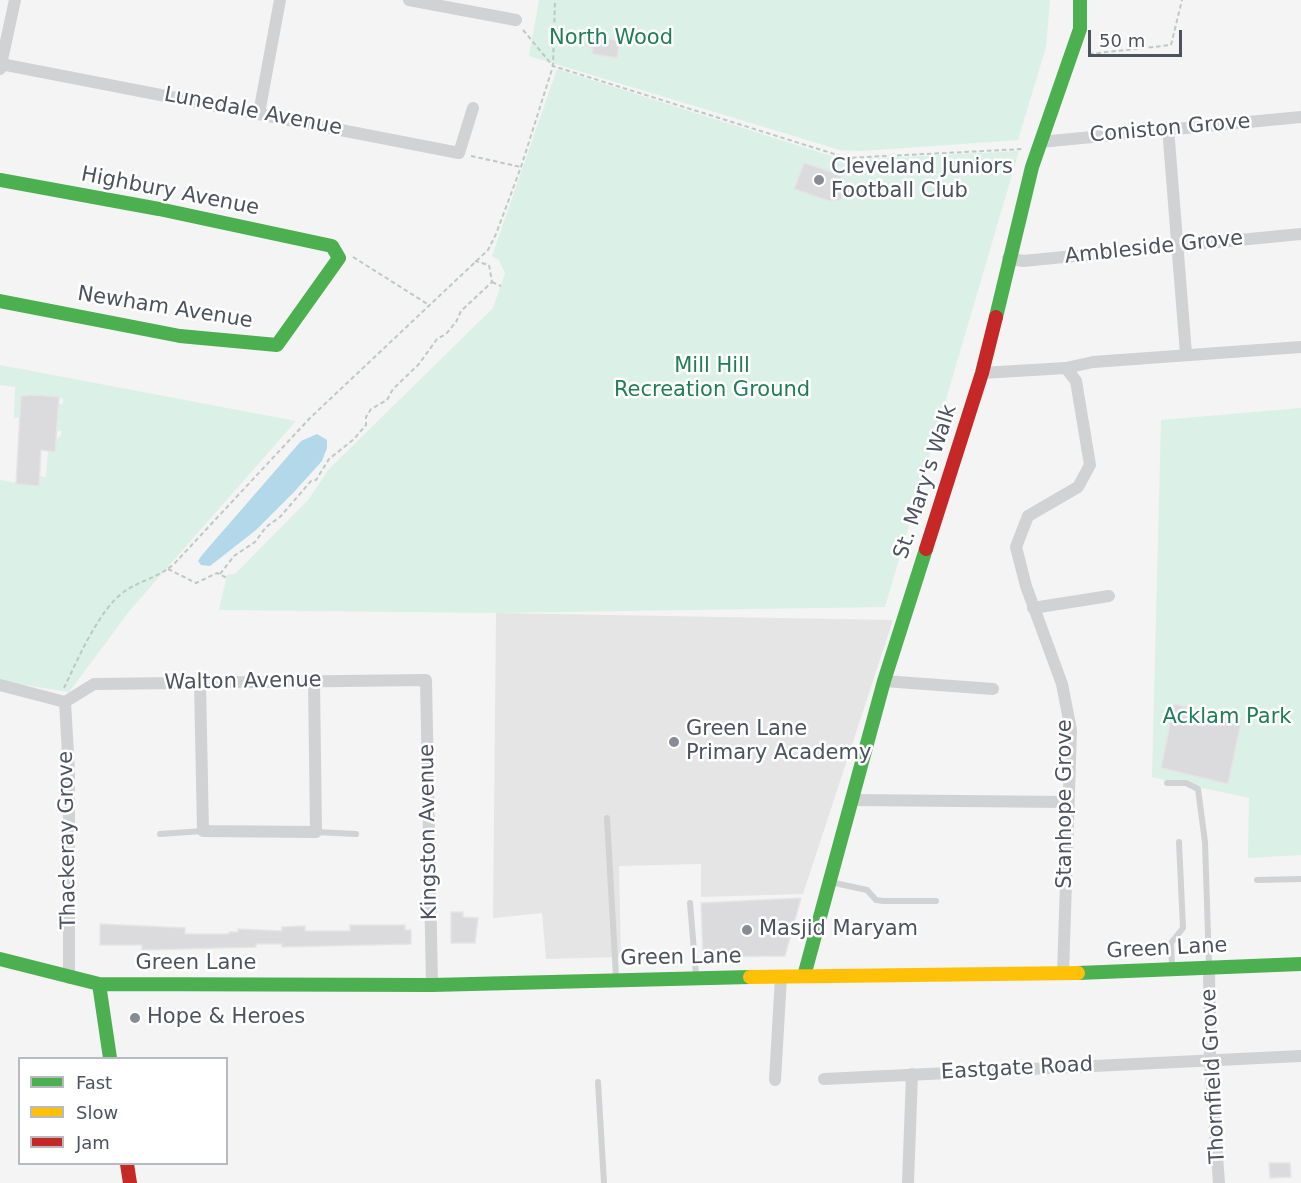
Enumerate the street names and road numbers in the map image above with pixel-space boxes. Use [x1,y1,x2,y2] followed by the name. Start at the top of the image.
[162,82,344,142] street label: Lunedale Avenue
[1089,109,1251,149] street label: Coniston Grove
[79,162,261,222] street label: Highbury Avenue
[1064,226,1244,270] street label: Ambleside Grove
[76,282,254,334] street label: Newham Avenue
[889,402,963,562] street label: St. Mary's Walk
[164,668,322,696] street label: Walton Avenue
[1053,719,1079,889] street label: Stanhope Grove
[415,744,443,920] street label: Kingston Avenue
[54,751,82,929] street label: Thackeray Grove
[1106,933,1228,965] street label: Green Lane
[620,944,742,972] street label: Green Lane
[135,951,257,977] street label: Green Lane
[1197,988,1231,1164] street label: Thornfield Grove
[940,1052,1094,1086] street label: Eastgate Road

